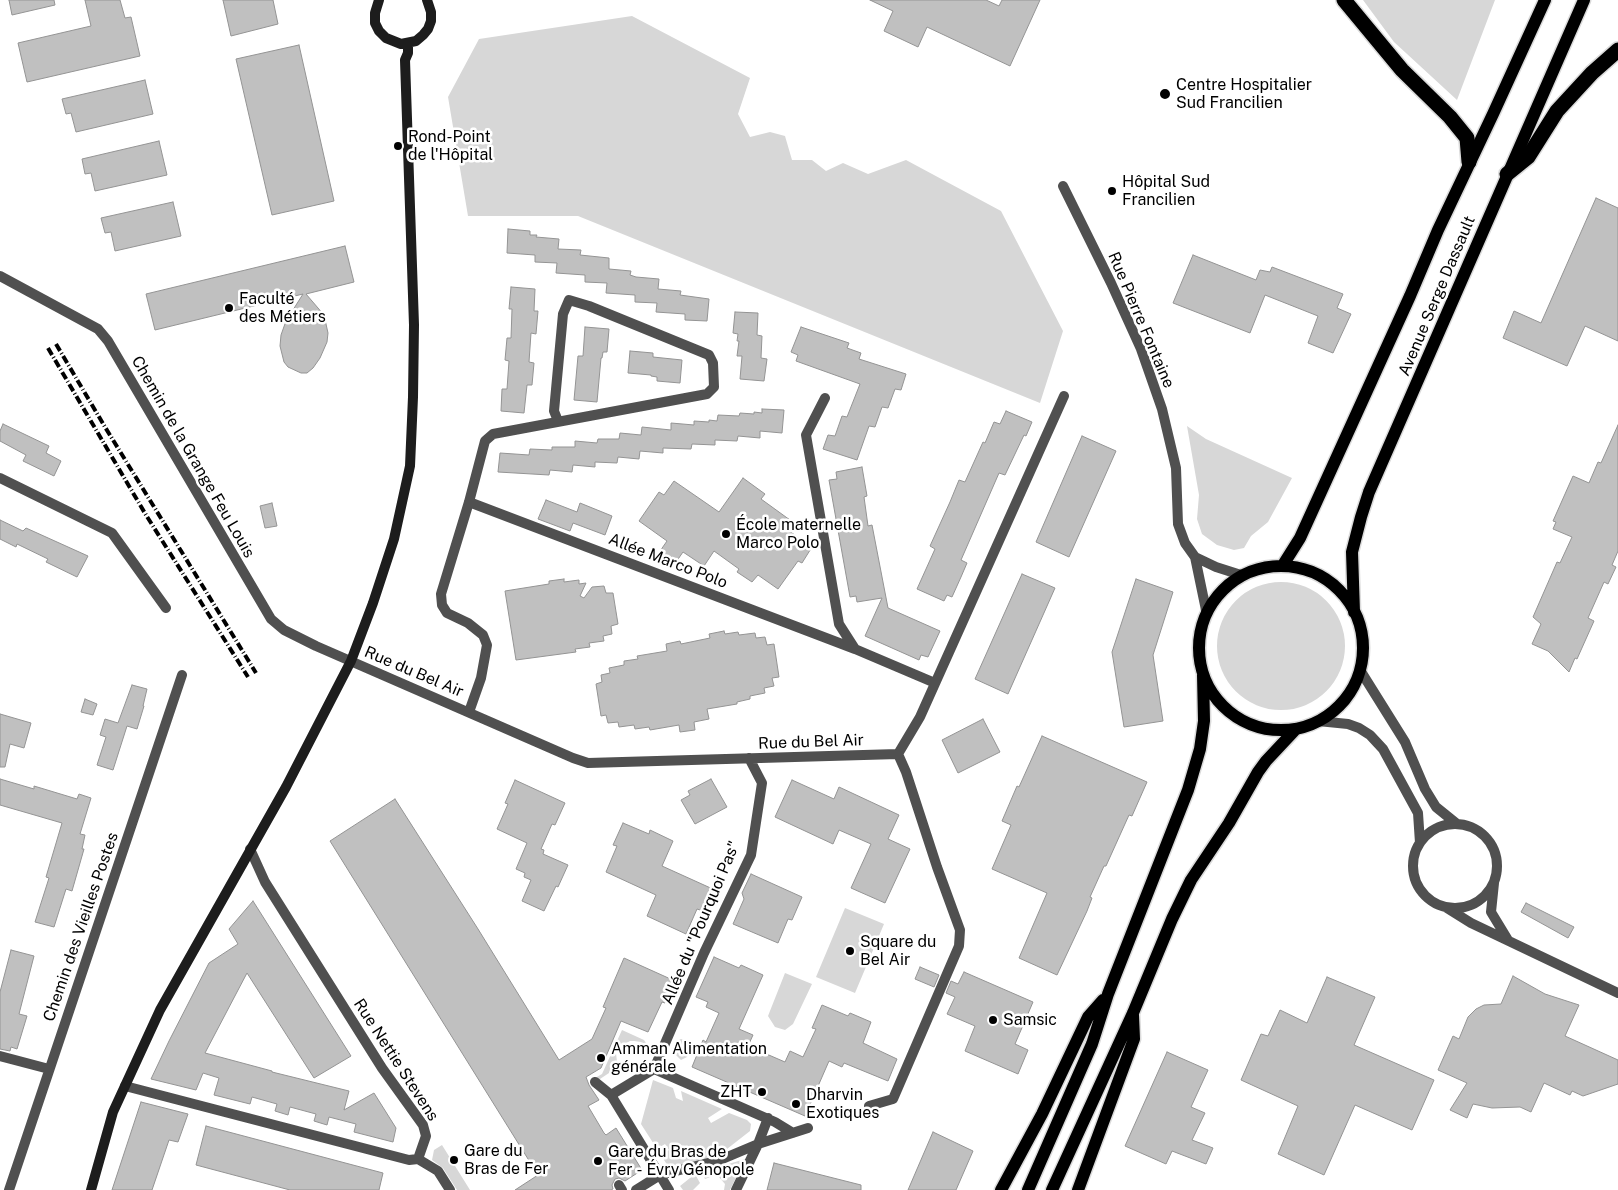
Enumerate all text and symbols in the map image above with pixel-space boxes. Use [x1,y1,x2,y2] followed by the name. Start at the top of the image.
[1176,75,1312,113] place label: Centre Hospitalier Sud Francilien
[1158,87,1172,101] marker: Centre Hospitalier Sud Francilien
[408,127,493,165] place label: Rond-Point de l'Hôpital
[392,140,404,152] marker: Rond-Point de l'Hôpital
[1122,172,1210,210] place label: Hôpital Sud Francilien
[1106,185,1118,197] marker: Hôpital Sud Francilien
[1395,213,1479,379] street label: Avenue Serge Dassault
[1104,249,1178,391] street label: Rue Pierre Fontaine
[239,289,326,327] place label: Faculté des Métiers
[223,302,235,314] marker: Faculté des Métiers
[127,353,259,561] street label: Chemin de la Grange Feu Louis
[736,515,861,553] place label: École maternelle Marco Polo
[720,528,732,540] marker: École maternelle Marco Polo
[606,530,730,592] street label: Allée Marco Polo
[362,642,466,702] street label: Rue du Bel Air
[758,731,864,753] street label: Rue du Bel Air
[40,830,122,1024] street label: Chemin des Vieilles Postes
[658,838,744,1008] street label: Allée du "Pourquoi Pas"
[860,932,936,970] place label: Square du Bel Air
[844,945,856,957] marker: Square du Bel Air
[349,995,443,1125] street label: Rue Nettie Stevens
[1003,1010,1057,1030] place label: Samsic
[987,1014,999,1026] marker: Samsic
[611,1039,767,1077] place label: Amman Alimentation générale
[595,1052,607,1064] marker: Amman Alimentation générale
[720,1082,752,1102] place label: ZHT
[806,1085,879,1123] place label: Dharvin Exotiques
[756,1086,768,1098] marker: ZHT
[790,1098,802,1110] marker: Dharvin Exotiques
[464,1141,549,1179] place label: Gare du Bras de Fer
[608,1142,754,1180] place label: Gare du Bras de Fer - Évry Génopole
[448,1154,460,1166] marker: Gare du Bras de Fer
[592,1155,604,1167] marker: Gare du Bras de Fer - Évry Génopole

